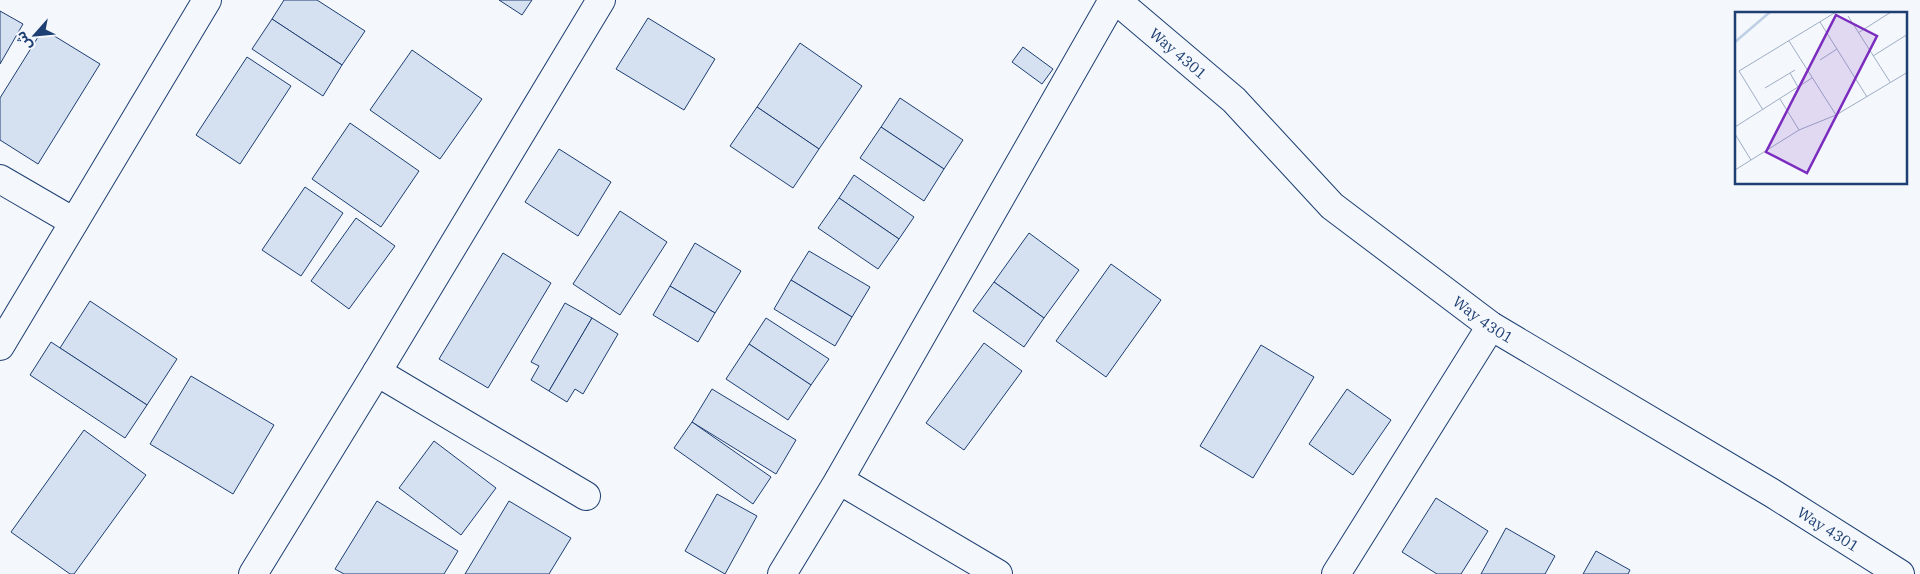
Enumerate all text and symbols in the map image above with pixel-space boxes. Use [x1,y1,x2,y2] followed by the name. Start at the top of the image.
[10,10,60,60] north arrow
[1735,12,1908,185] inset map
[1146,23,1211,83] street label: Way 4301
[11,28,36,54] text: ش
[1449,291,1517,347] street label: Way 4301
[1794,502,1863,555] street label: Way 4301

